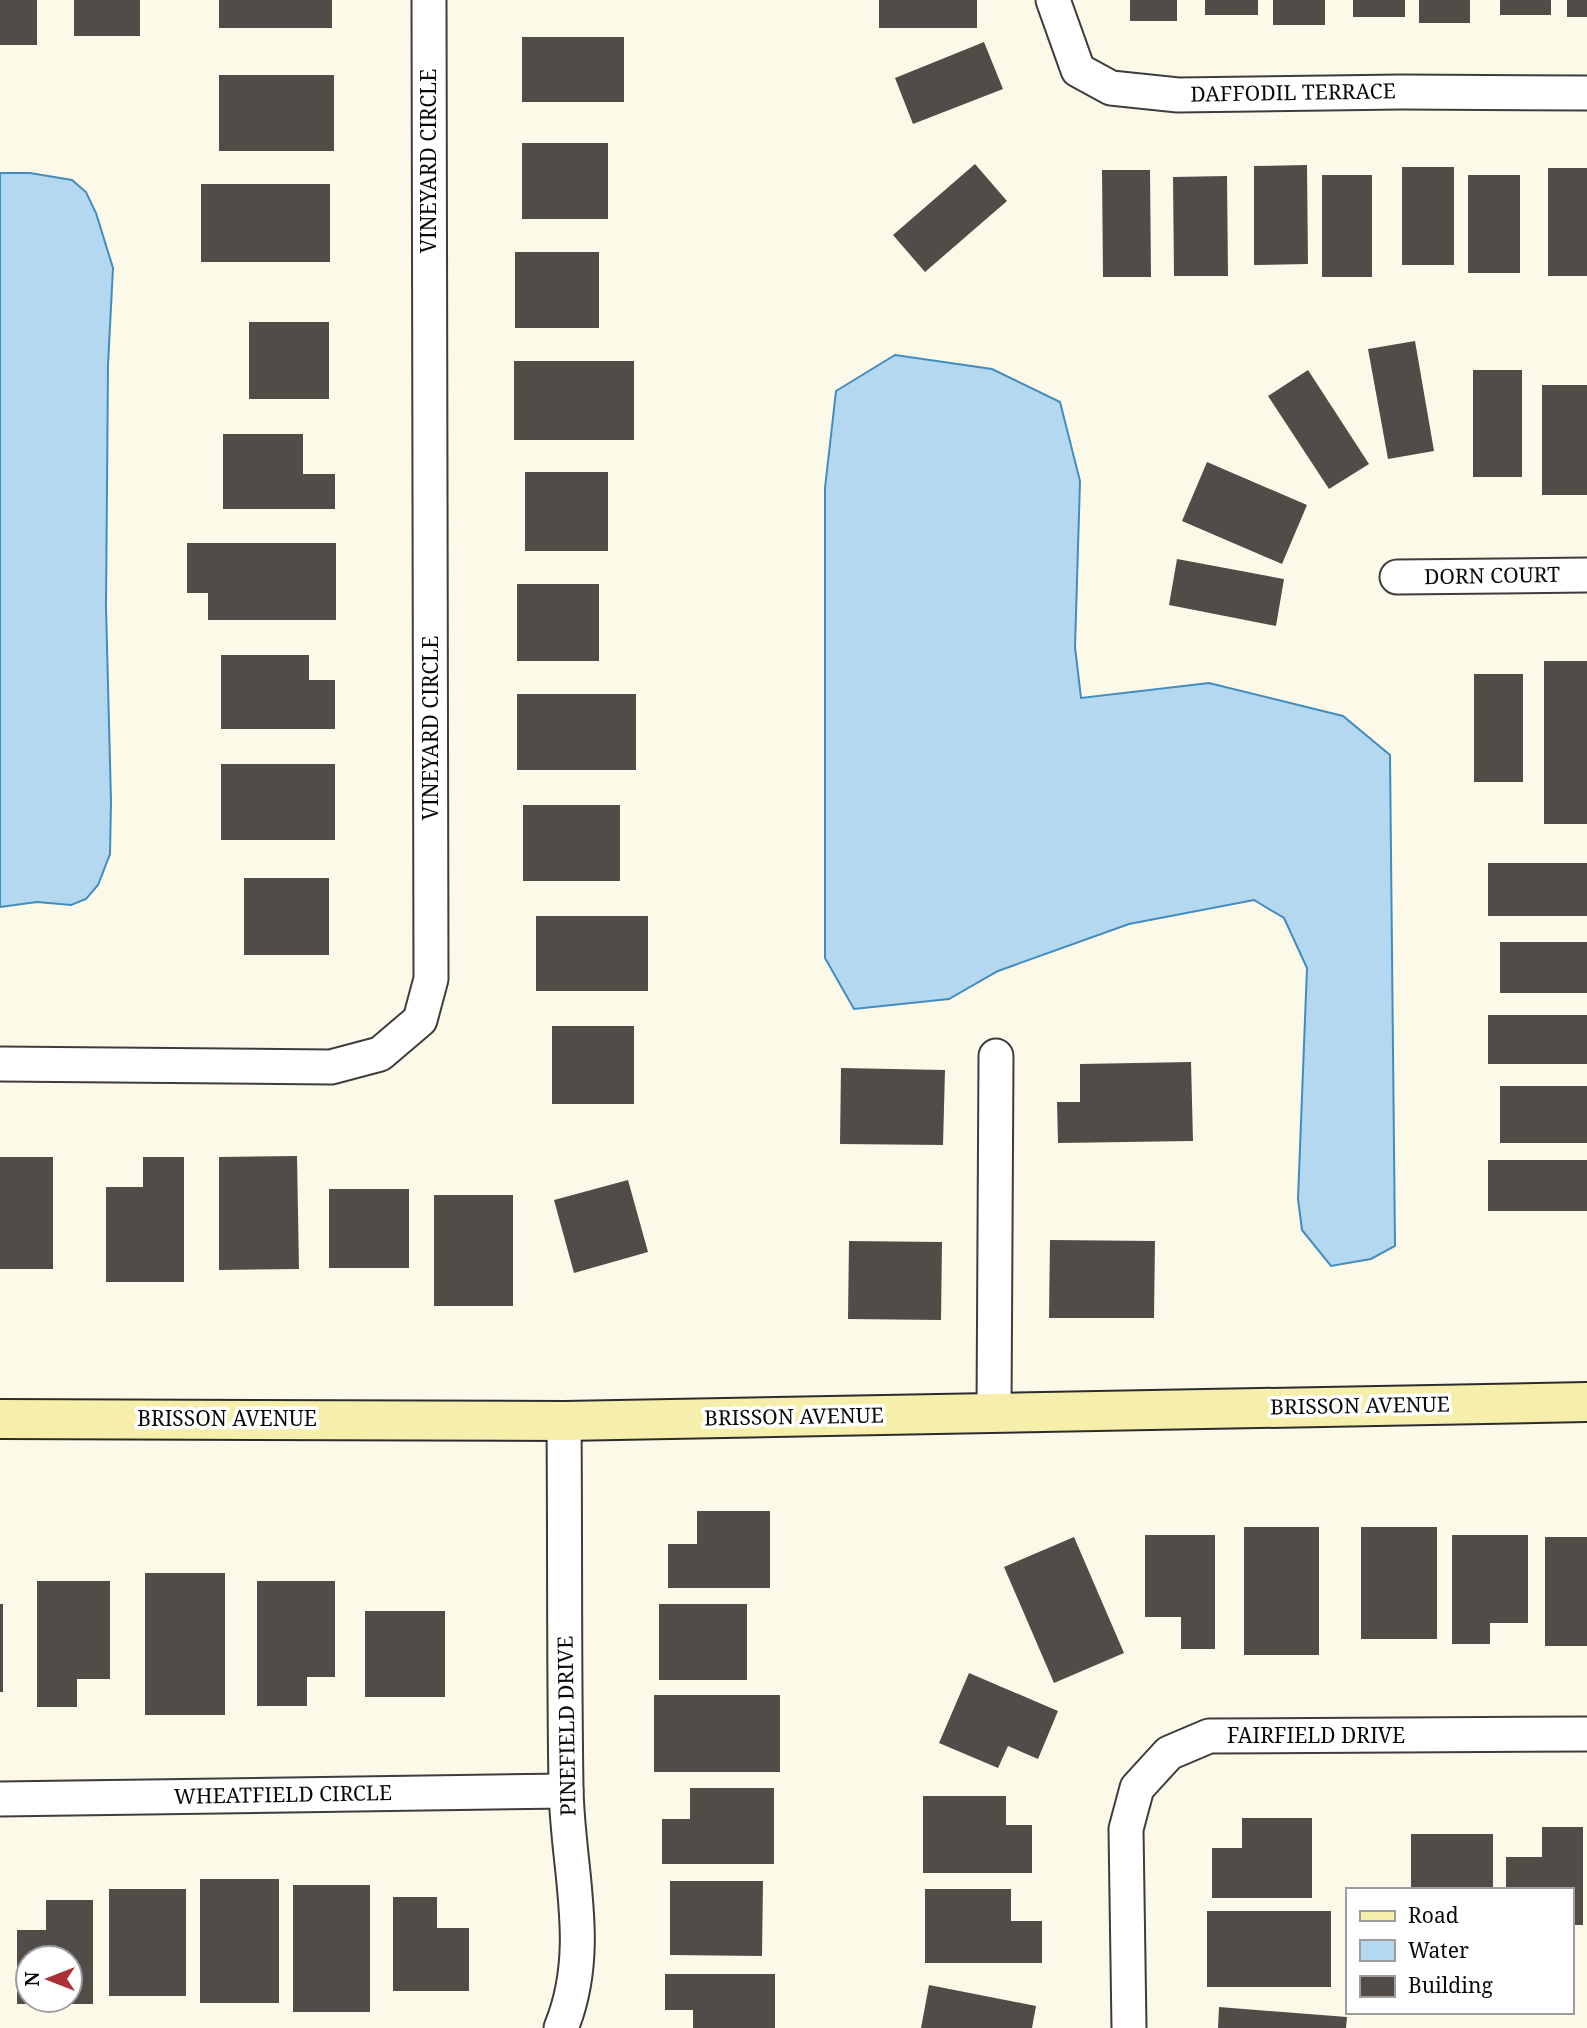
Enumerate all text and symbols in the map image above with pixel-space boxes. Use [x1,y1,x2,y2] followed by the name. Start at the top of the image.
[414,69,442,253] street label: VINEYARD CIRCLE
[1190,76,1396,108] street label: DAFFODIL TERRACE
[1424,560,1560,590] street label: DORN COURT
[416,636,444,820] street label: VINEYARD CIRCLE
[1270,1389,1450,1421] street label: BRISSON AVENUE
[704,1400,884,1432] street label: BRISSON AVENUE
[137,1404,317,1432] street label: BRISSON AVENUE
[550,1636,582,1816] street label: PINEFIELD DRIVE
[1227,1721,1405,1749] street label: FAIRFIELD DRIVE
[174,1778,392,1810] street label: WHEATFIELD CIRCLE
[1346,1888,1573,2014] legend
[1408,1901,1459,1929] text: Road
[1408,1936,1469,1964] text: Water
[14,1944,84,2014] north arrow
[19,1971,45,1986] text: N
[1408,1971,1493,1999] text: Building

